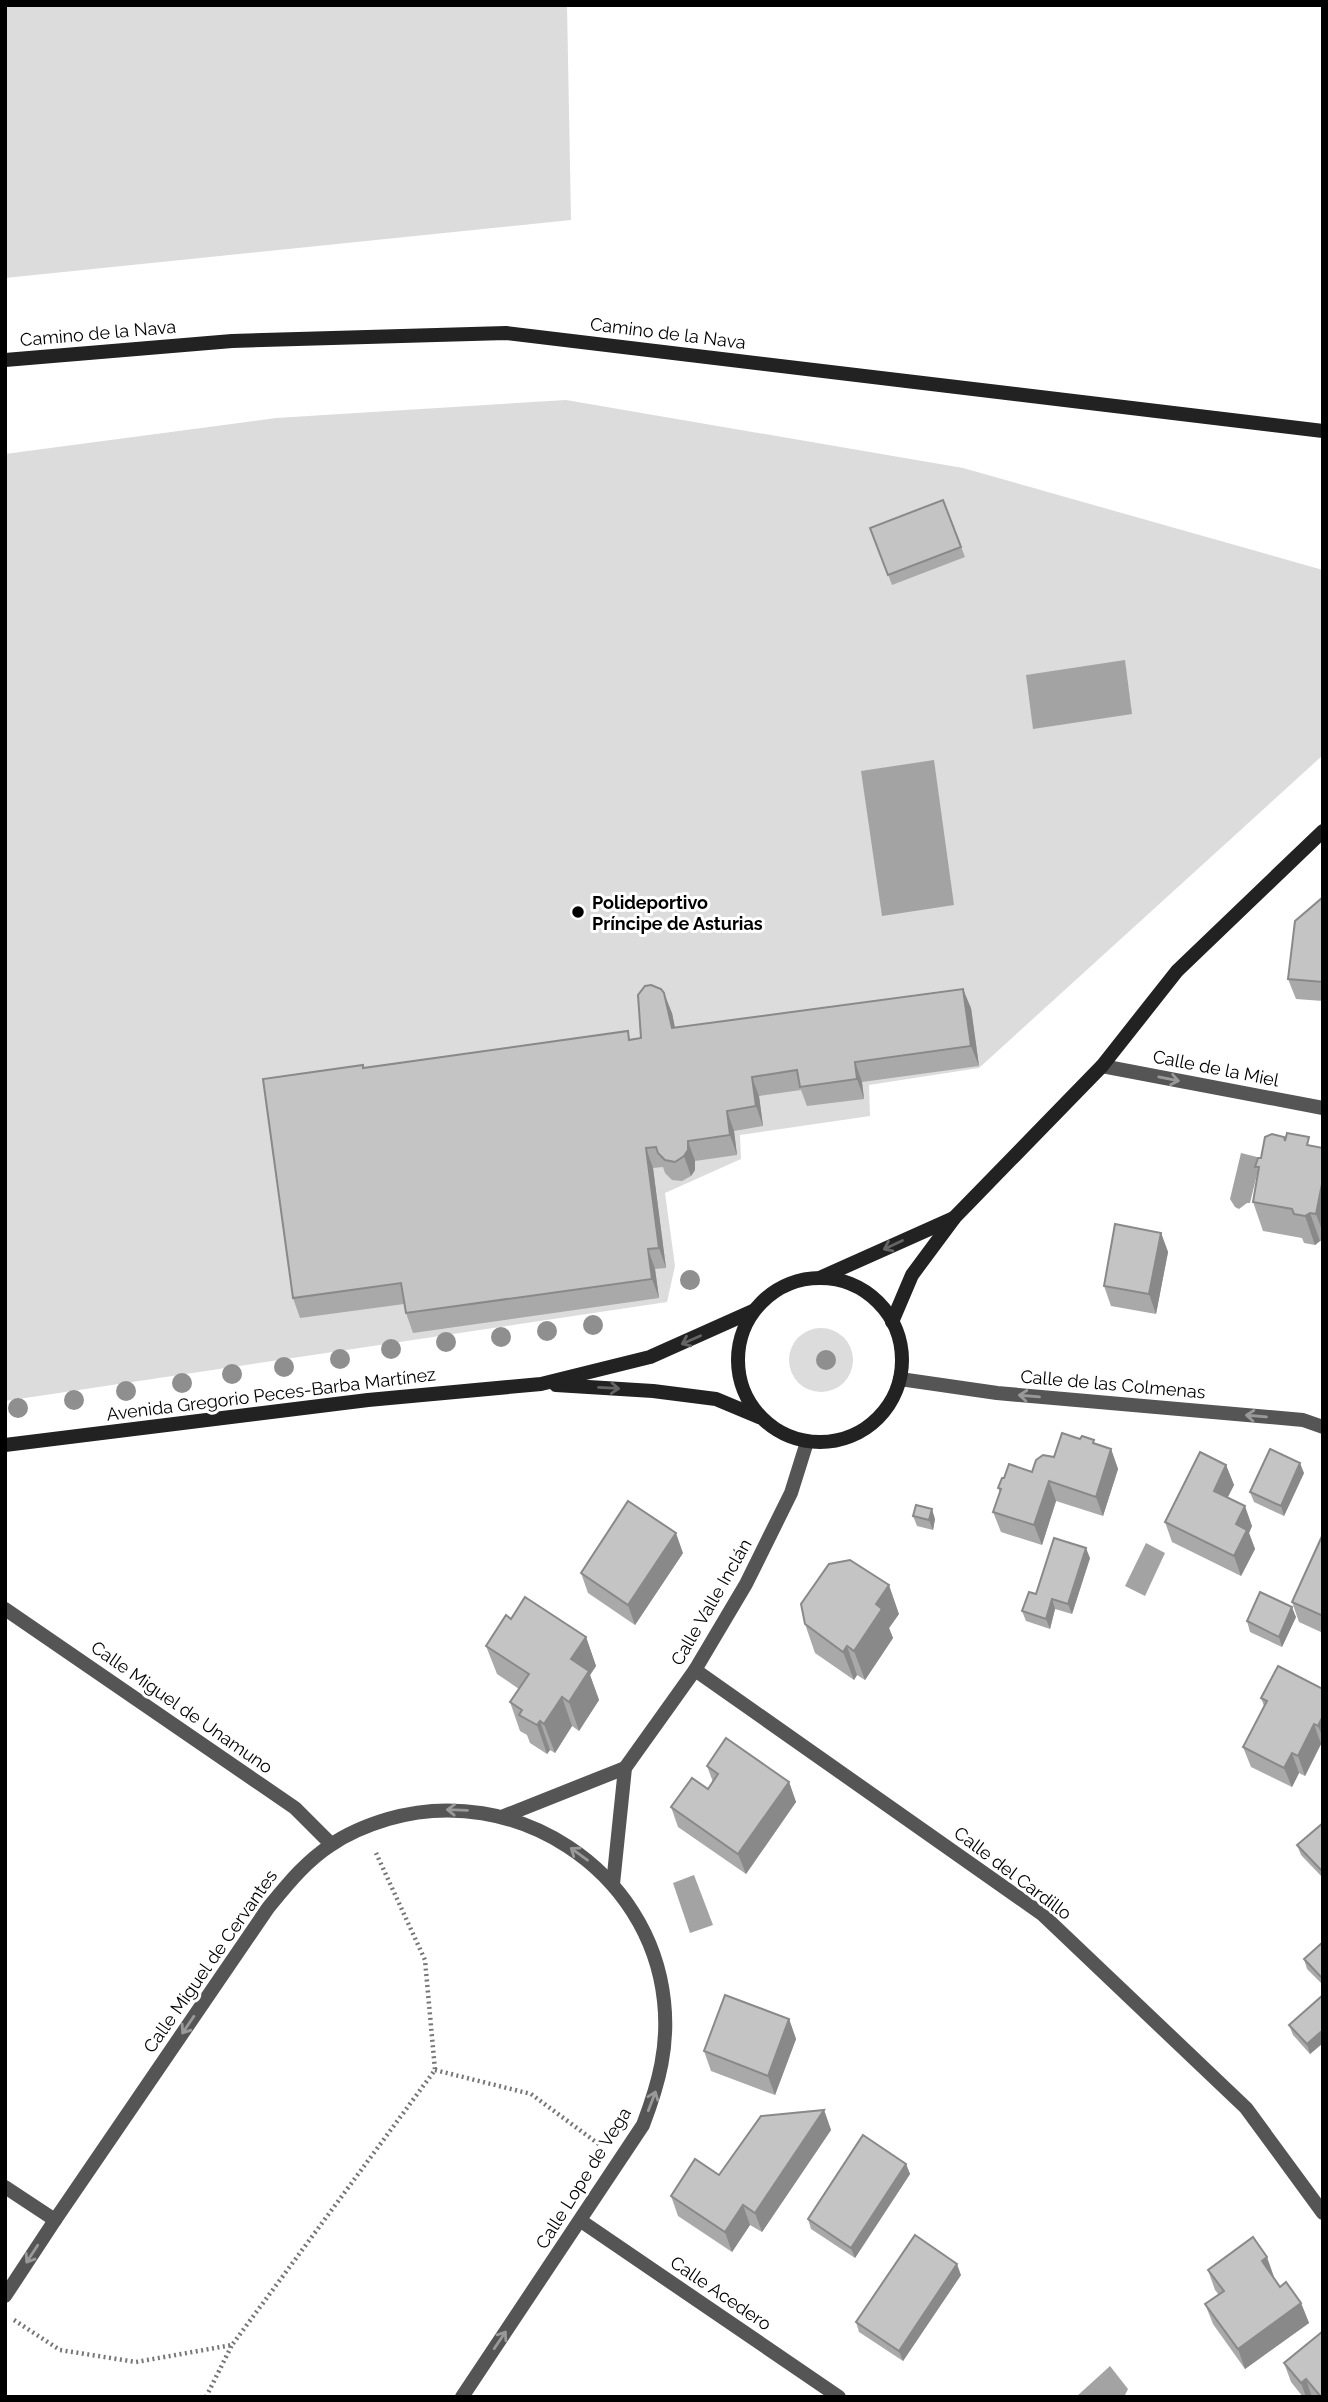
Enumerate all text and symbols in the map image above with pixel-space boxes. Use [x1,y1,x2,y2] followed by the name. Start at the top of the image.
[589,313,747,353] street label: Camino de la Nava
[19,316,177,350] street label: Camino de la Nava
[592,892,763,934] place label: Polideportivo Príncipe de Asturias
[570,904,586,920] marker: Polideportivo Príncipe de Asturias
[1151,1045,1281,1091] street label: Calle de la Miel
[1157,1072,1180,1086] one-way arrow
[883,1239,904,1252] one-way arrow
[681,1334,702,1347] one-way arrow
[105,1363,437,1425] street label: Avenida Gregorio Peces-Barba Martínez
[1020,1365,1207,1403] street label: Calle de las Colmenas
[597,1382,620,1395] one-way arrow
[1018,1389,1041,1402] one-way arrow
[1245,1409,1268,1422] one-way arrow
[666,1535,756,1669] street label: Calle Valle Inclán
[87,1636,277,1778] street label: Calle Miguel de Unamuno
[446,1804,469,1817] one-way arrow
[950,1822,1076,1924] street label: Calle del Cardillo
[570,1847,589,1861] one-way arrow
[139,1865,281,2056] street label: Calle Miguel de Cervantes
[181,2015,195,2035] one-way arrow
[647,2090,660,2112] one-way arrow
[531,2103,635,2253] street label: Calle Lope de Vega
[25,2244,39,2264] one-way arrow
[667,2251,776,2335] street label: Calle Acedero
[493,2331,507,2350] one-way arrow

